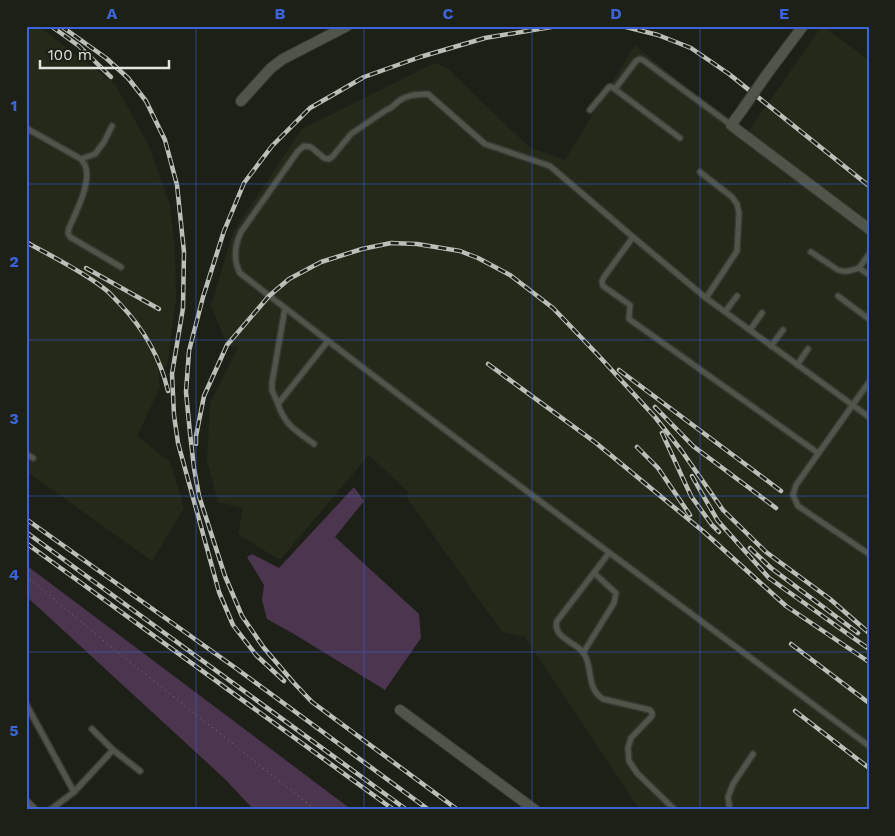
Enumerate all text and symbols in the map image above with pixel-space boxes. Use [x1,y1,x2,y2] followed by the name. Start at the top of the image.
[107,4,118,23] text: A
[275,4,286,23] text: B
[443,4,454,23] text: C
[610,4,622,23] text: D
[779,4,789,23] text: E
[40,38,169,70] scale bar
[48,46,92,64] text: 100 m
[11,96,17,115] text: 1
[9,252,19,271] text: 2
[9,409,19,428] text: 3
[9,565,19,584] text: 4
[9,721,19,740] text: 5

